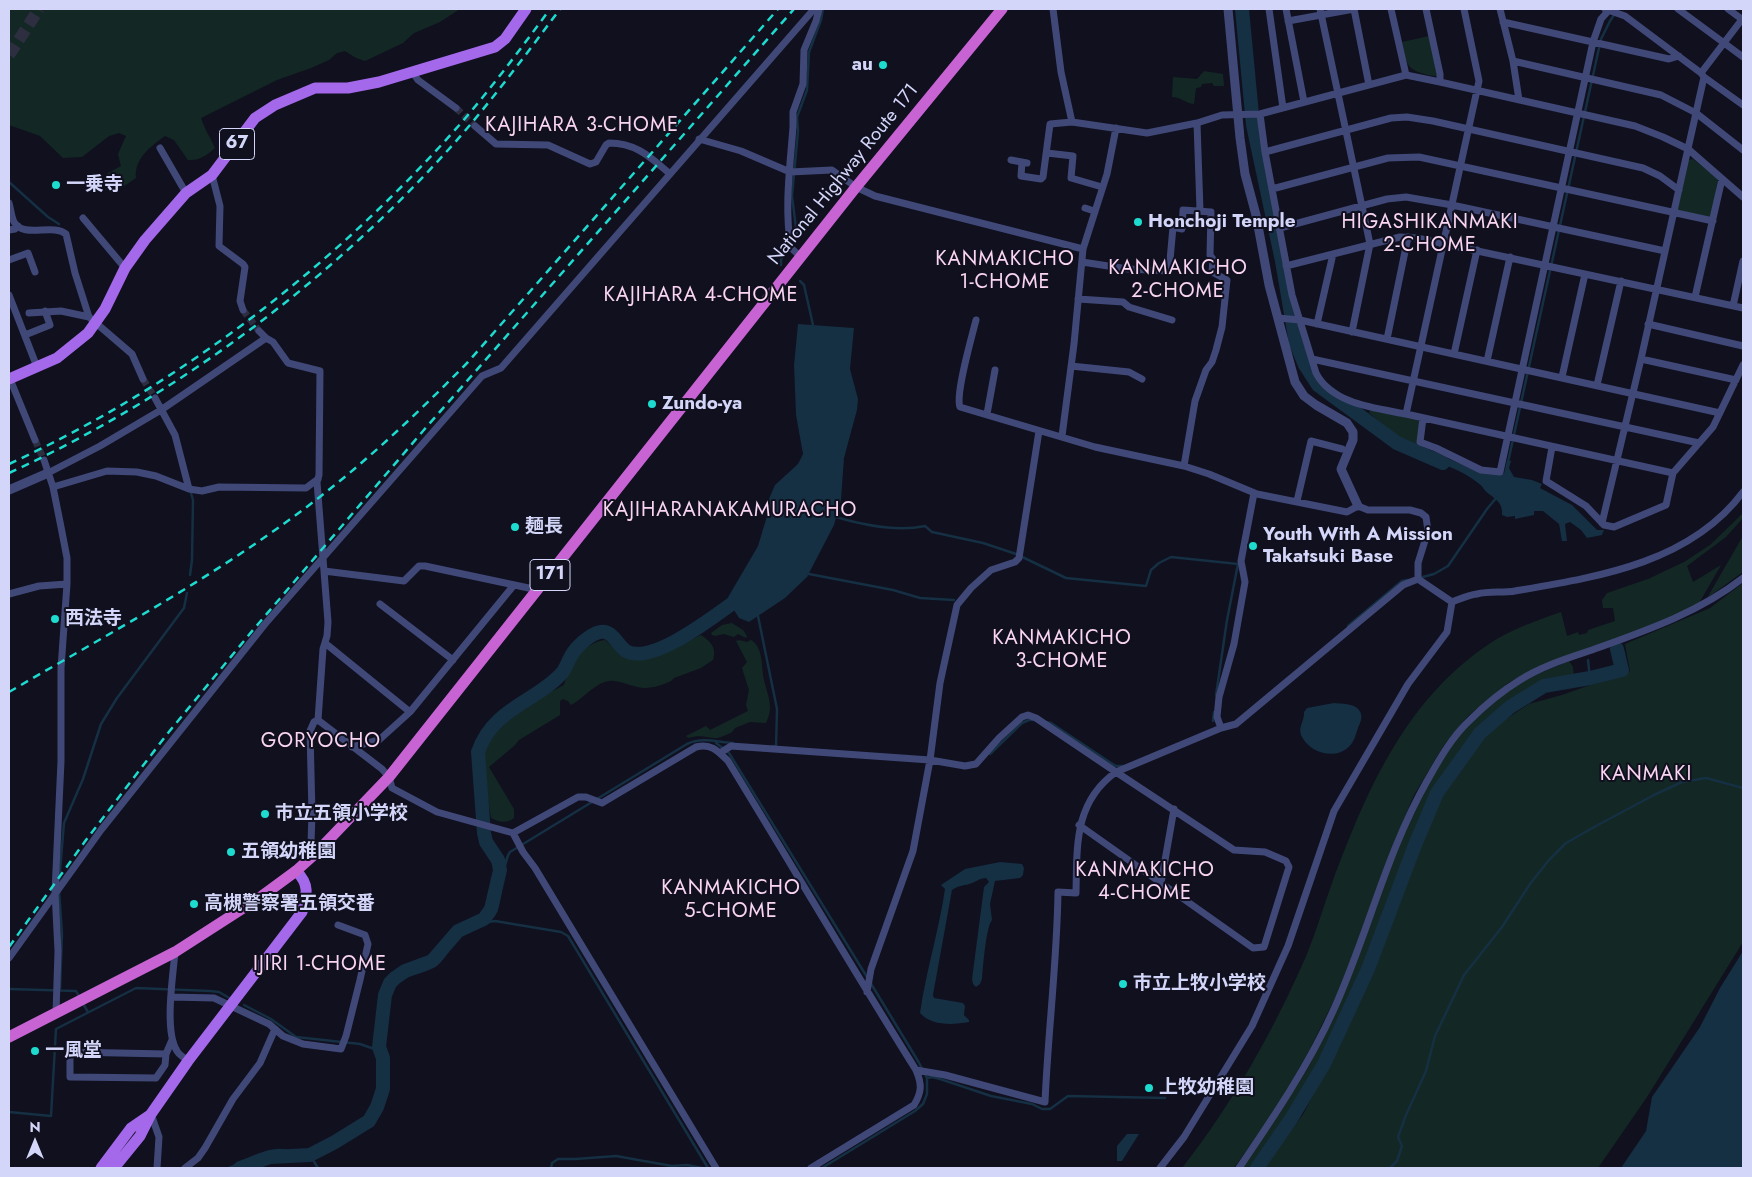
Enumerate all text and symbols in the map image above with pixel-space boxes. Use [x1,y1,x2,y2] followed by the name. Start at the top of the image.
[852,54,873,76] place label: au
[877,59,889,71] marker: au
[764,80,924,270] street label: National Highway Route 171
[483,114,681,138] district label: KAJIHARA 3-CHOME
[220,128,254,160] road number: 67
[66,174,123,196] place label: 一乗寺
[50,179,62,191] marker: 一乗寺
[1148,211,1296,233] place label: Honchoji Temple
[1340,211,1520,258] district label: HIGASHIKANMAKI 2-CHOME
[1132,216,1144,228] marker: Honchoji Temple
[934,248,1076,295] district label: KANMAKICHO 1-CHOME
[1107,257,1249,304] district label: KANMAKICHO 2-CHOME
[602,284,800,308] district label: KAJIHARA 4-CHOME
[662,393,742,415] place label: Zundo-ya
[646,398,658,410] marker: Zundo-ya
[600,499,860,523] district label: KAJIHARANAKAMURACHO
[525,516,563,538] place label: 麺長
[509,521,521,533] marker: 麺長
[1263,524,1453,568] place label: Youth With A Mission Takatsuki Base
[1247,540,1259,552] marker: Youth With A Mission Takatsuki Base
[530,560,570,590] road number: 171
[65,608,122,630] place label: 西法寺
[49,613,61,625] marker: 西法寺
[991,627,1133,674] district label: KANMAKICHO 3-CHOME
[260,730,382,754] district label: GORYOCHO
[1599,763,1693,787] district label: KANMAKI
[275,803,408,825] place label: 市立五領小学校
[259,808,271,820] marker: 市立五領小学校
[241,841,336,863] place label: 五領幼稚園
[225,846,237,858] marker: 五領幼稚園
[1074,859,1216,906] district label: KANMAKICHO 4-CHOME
[660,877,802,924] district label: KANMAKICHO 5-CHOME
[204,893,375,915] place label: 高槻警察署五領交番
[188,898,200,910] marker: 高槻警察署五領交番
[251,953,389,977] district label: IJIRI 1-CHOME
[1133,973,1266,995] place label: 市立上牧小学校
[1117,978,1129,990] marker: 市立上牧小学校
[45,1040,102,1062] place label: 一風堂
[29,1045,41,1057] marker: 一風堂
[1159,1077,1254,1099] place label: 上牧幼稚園
[1143,1082,1155,1094] marker: 上牧幼稚園
[10,1117,60,1167] north arrow
[29,1117,41,1137] text: N

